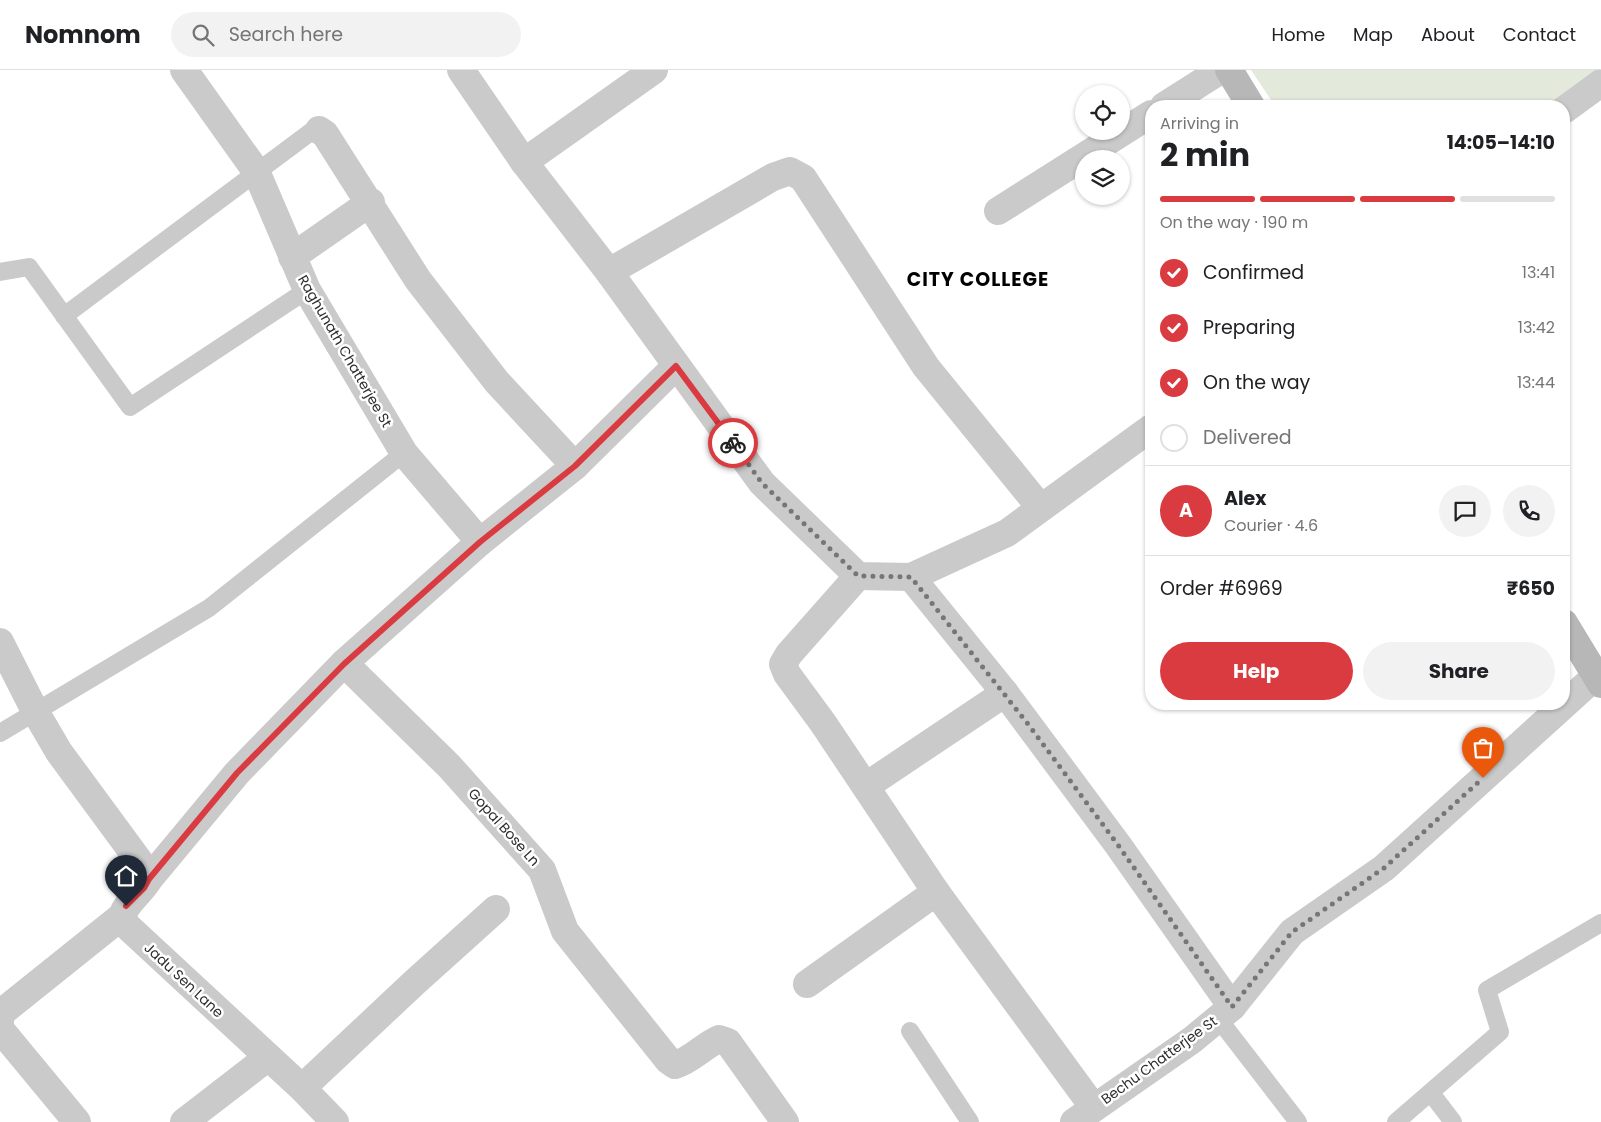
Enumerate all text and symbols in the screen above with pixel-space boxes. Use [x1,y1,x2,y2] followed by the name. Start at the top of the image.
[171,12,521,57] search box
[25,18,141,51] text: Nomnom
[189,21,217,49] icon: search
[229,21,343,48] text: Search here
[1271,22,1325,47] text: Home
[1353,22,1393,47] text: Map
[1421,22,1475,47] text: About
[1503,22,1576,47] text: Contact
[1075,85,1130,205] map controls
[1075,85,1130,140] button: locate
[1160,112,1239,135] text: Arriving in
[1447,129,1555,156] text: 14:05–14:10
[1160,132,1250,177] text: 2 min
[1075,150,1130,205] button: layers
[1160,211,1308,234] text: On the way · 190 m
[1160,259,1188,287] icon: check
[1203,259,1304,286] text: Confirmed
[1522,261,1555,284] text: 13:41
[907,266,1049,293] district label: CITY COLLEGE
[293,271,397,431] street label: Raghunath Chatterjee St
[1160,314,1188,342] icon: check
[1203,314,1295,341] text: Preparing
[1518,316,1555,339] text: 13:42
[1160,369,1188,397] icon: check
[1203,369,1310,396] text: On the way
[1517,371,1555,394] text: 13:44
[708,418,758,468] courier
[1203,424,1292,451] text: Delivered
[719,429,747,457] icon: bike
[1224,485,1266,512] text: Alex
[1439,485,1491,537] button: chat
[1503,485,1555,537] button: phone
[1179,497,1193,524] text: A
[1224,514,1318,537] text: Courier · 4.6
[1160,575,1283,602] text: Order #6969
[1507,575,1555,602] text: ₹650
[1160,642,1353,700] button: Help
[1363,642,1555,700] button: Share
[1462,727,1504,778] pin
[1469,734,1497,762] icon: bag
[464,784,544,870] street label: Gopal Bose Ln
[105,855,147,906] pin
[112,862,140,890] icon: home
[140,938,228,1022] street label: Jadu Sen Lane
[1097,1011,1221,1109] street label: Bechu Chatterjee St

